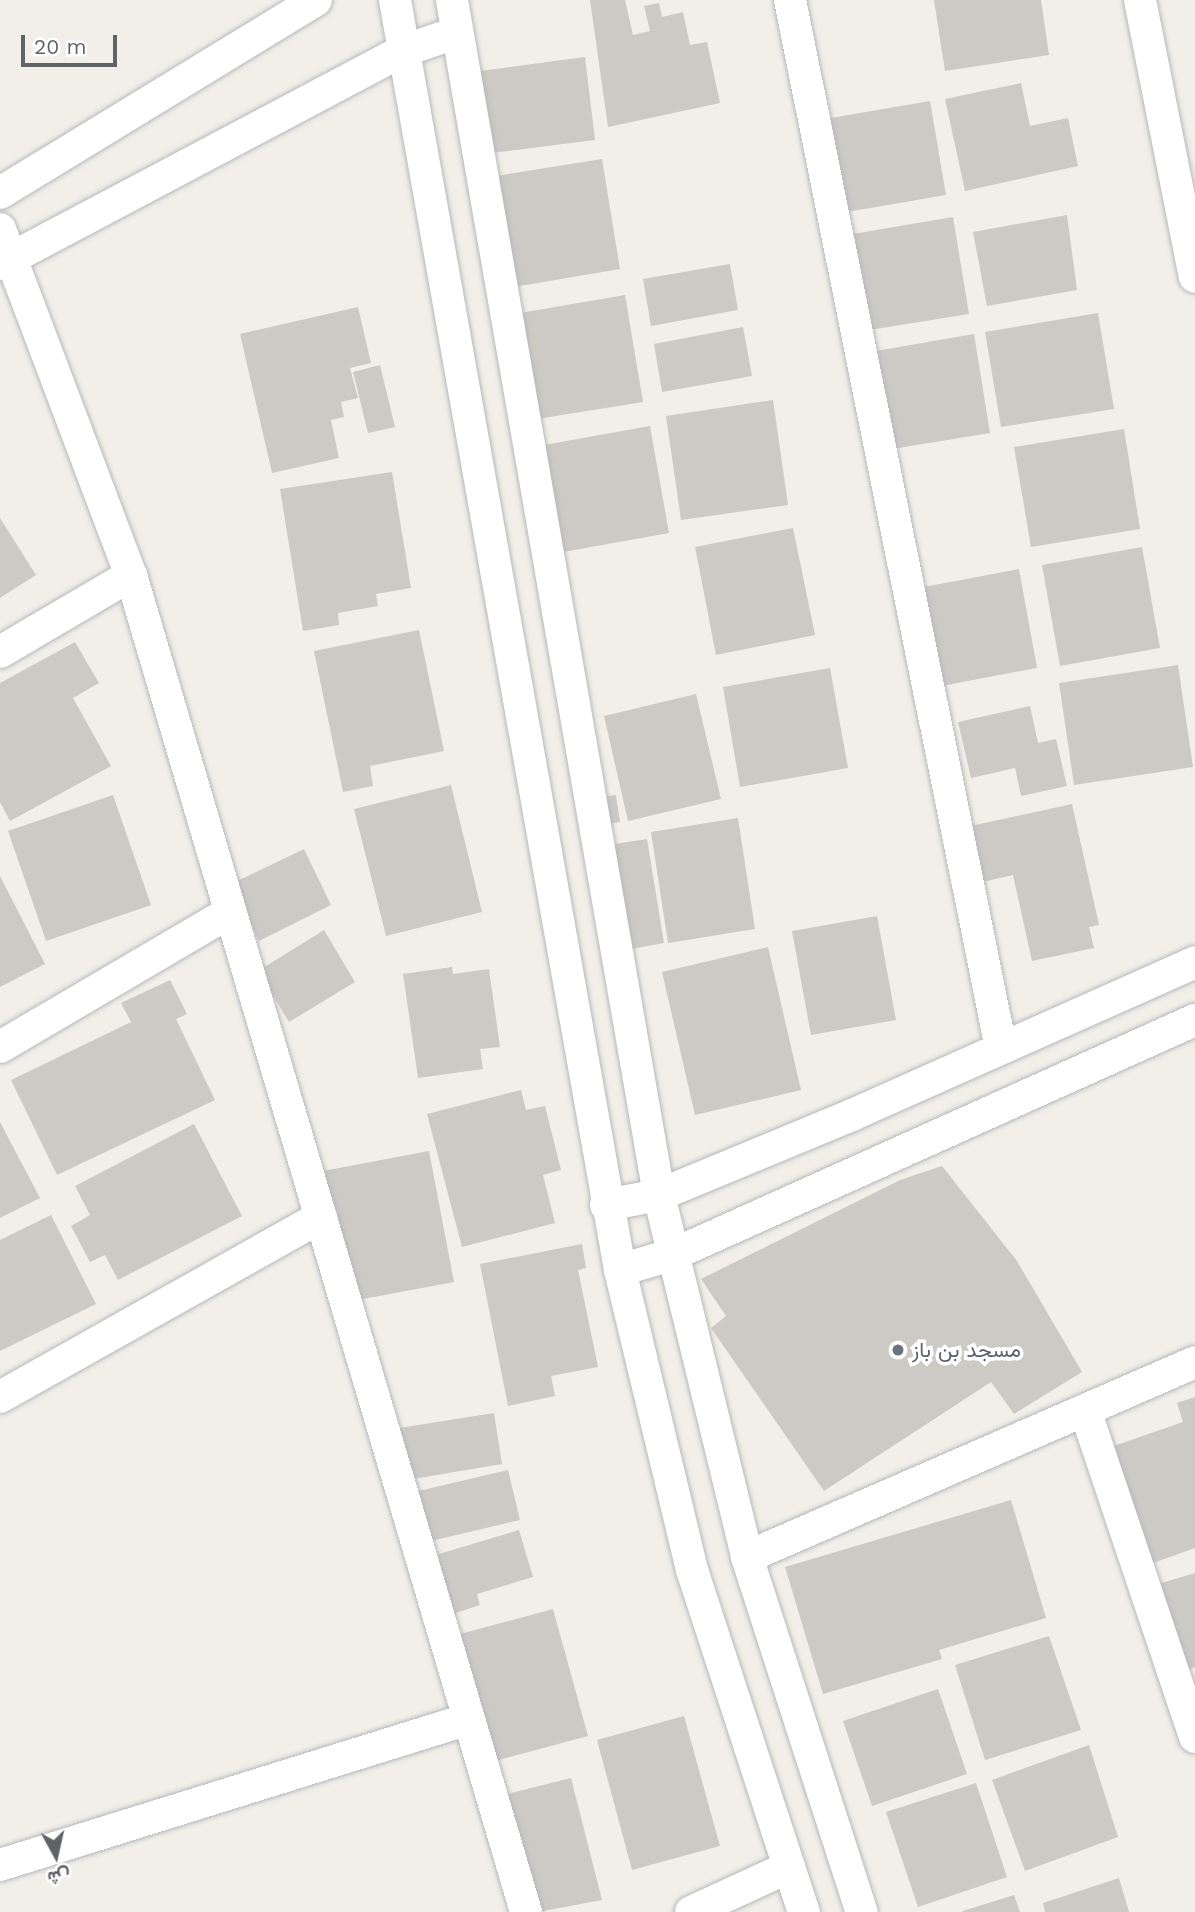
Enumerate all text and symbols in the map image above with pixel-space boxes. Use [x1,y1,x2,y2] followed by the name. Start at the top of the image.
[24,21,121,65] scale bar
[34,34,86,59] text: 20 m
[912,1337,1021,1363] place label: مسجد بن باز
[890,1342,906,1358] marker: مسجد بن باز
[21,1821,91,1891] north arrow
[46,1864,72,1890] text: ش

